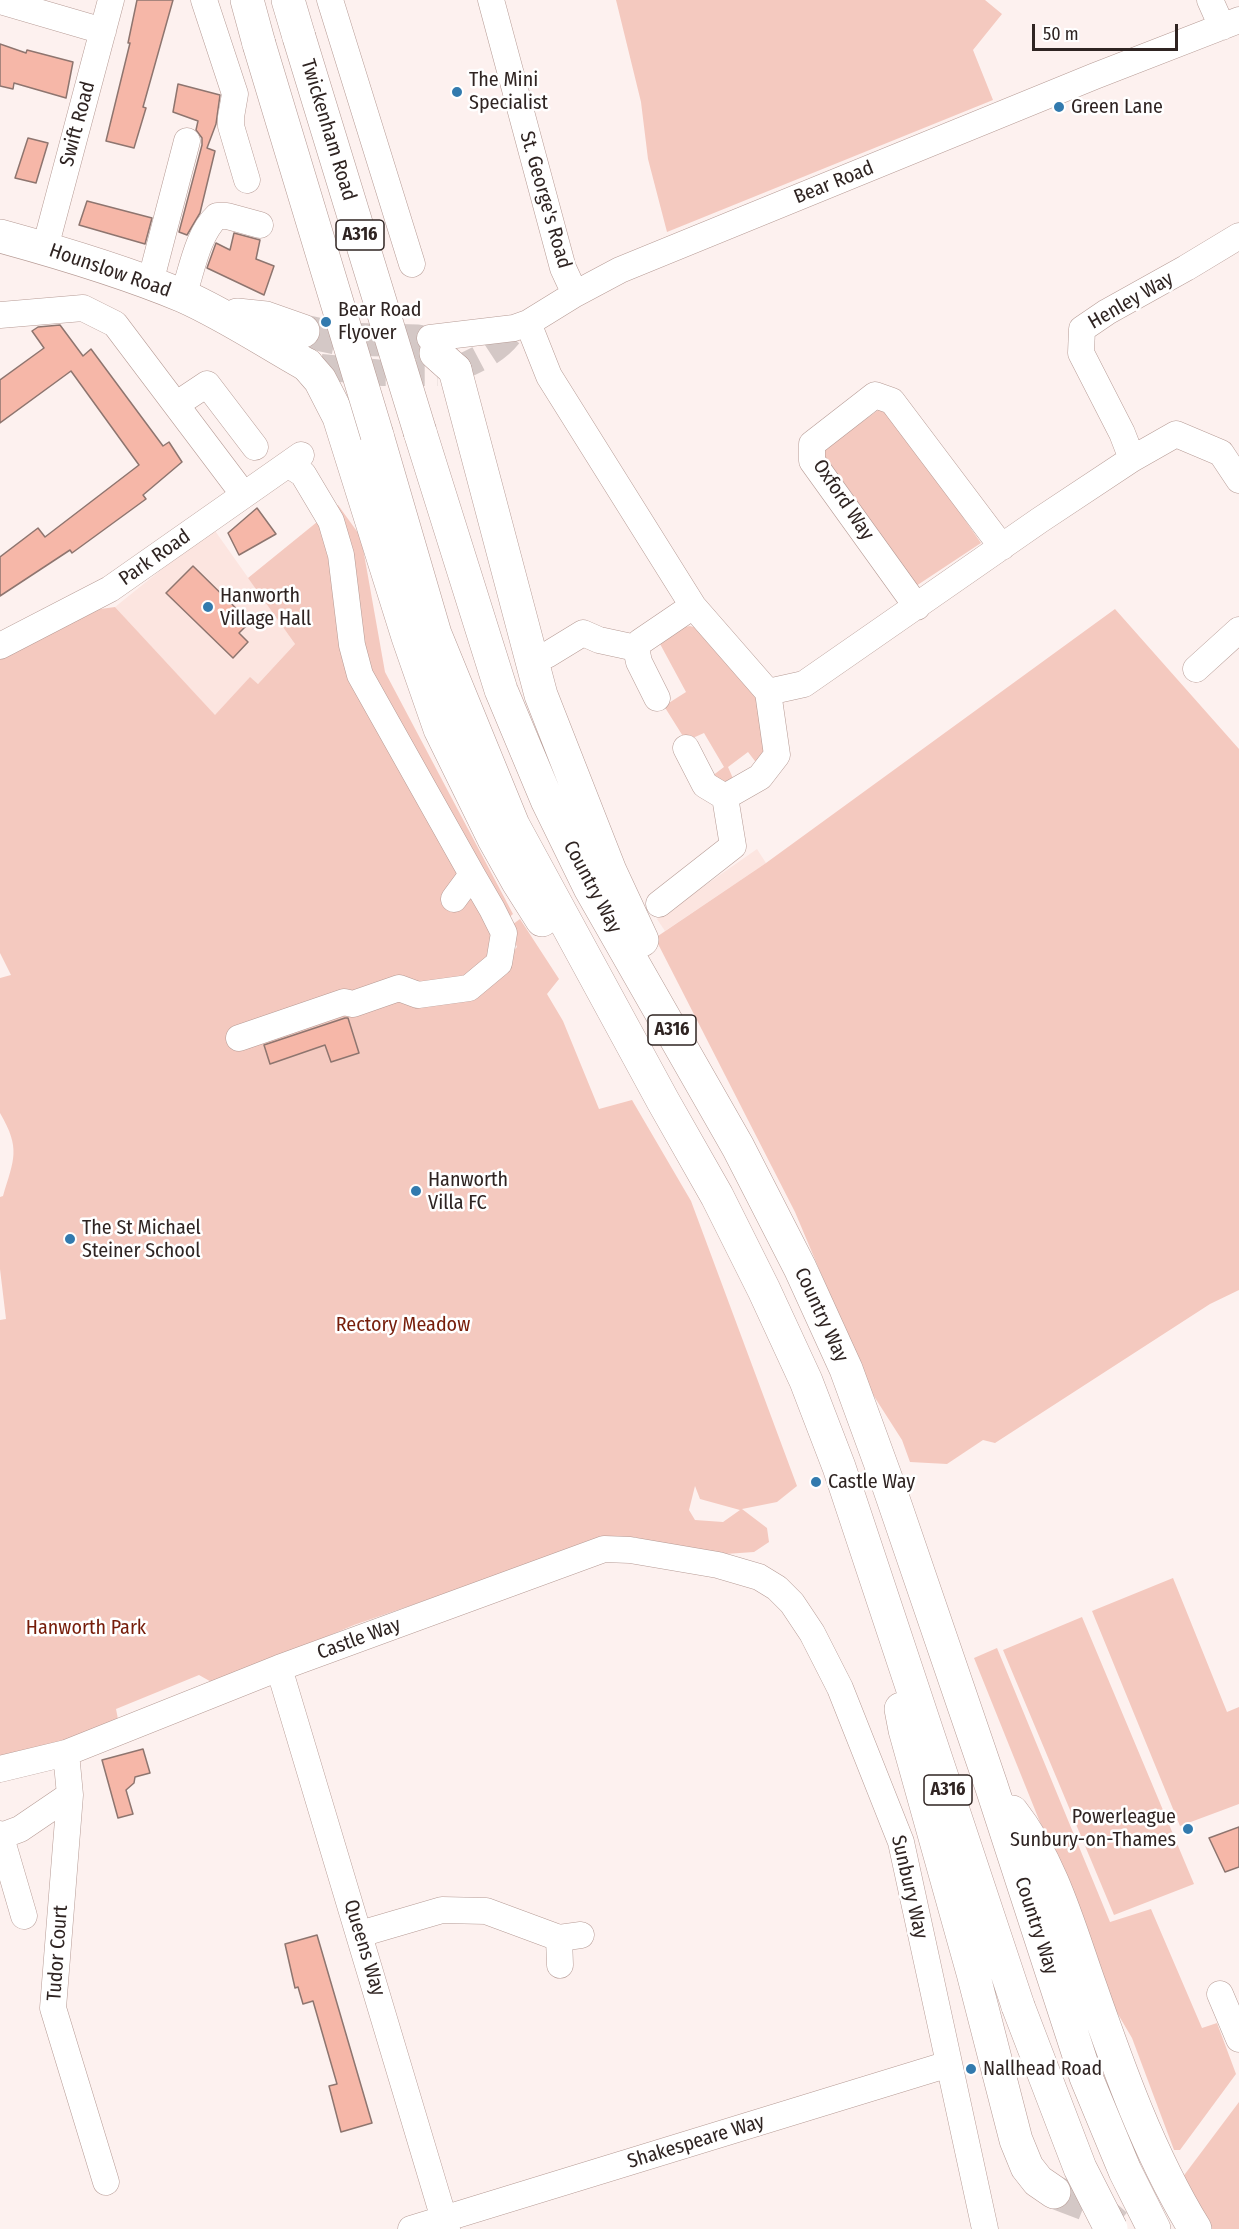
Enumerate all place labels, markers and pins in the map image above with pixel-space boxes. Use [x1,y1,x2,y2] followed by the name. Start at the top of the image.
[469,68,548,115] place label: The Mini Specialist
[450,85,464,99] marker: The Mini Specialist
[1071,95,1163,119] place label: Green Lane
[1052,100,1066,114] marker: Green Lane
[338,298,422,345] place label: Bear Road Flyover
[319,315,333,329] marker: Bear Road Flyover
[220,584,311,631] place label: Hanworth Village Hall
[201,600,215,614] marker: Hanworth Village Hall
[428,1168,508,1215] place label: Hanworth Villa FC
[409,1184,423,1198] marker: Hanworth Villa FC
[82,1216,201,1263] place label: The St Michael Steiner School
[63,1232,77,1246] marker: The St Michael Steiner School
[828,1470,915,1494] place label: Castle Way
[809,1475,823,1489] marker: Castle Way
[1010,1805,1176,1852] place label: Powerleague Sunbury-on-Thames
[1181,1822,1195,1836] marker: Powerleague Sunbury-on-Thames
[983,2057,1102,2081] place label: Nallhead Road
[964,2062,978,2076] marker: Nallhead Road

